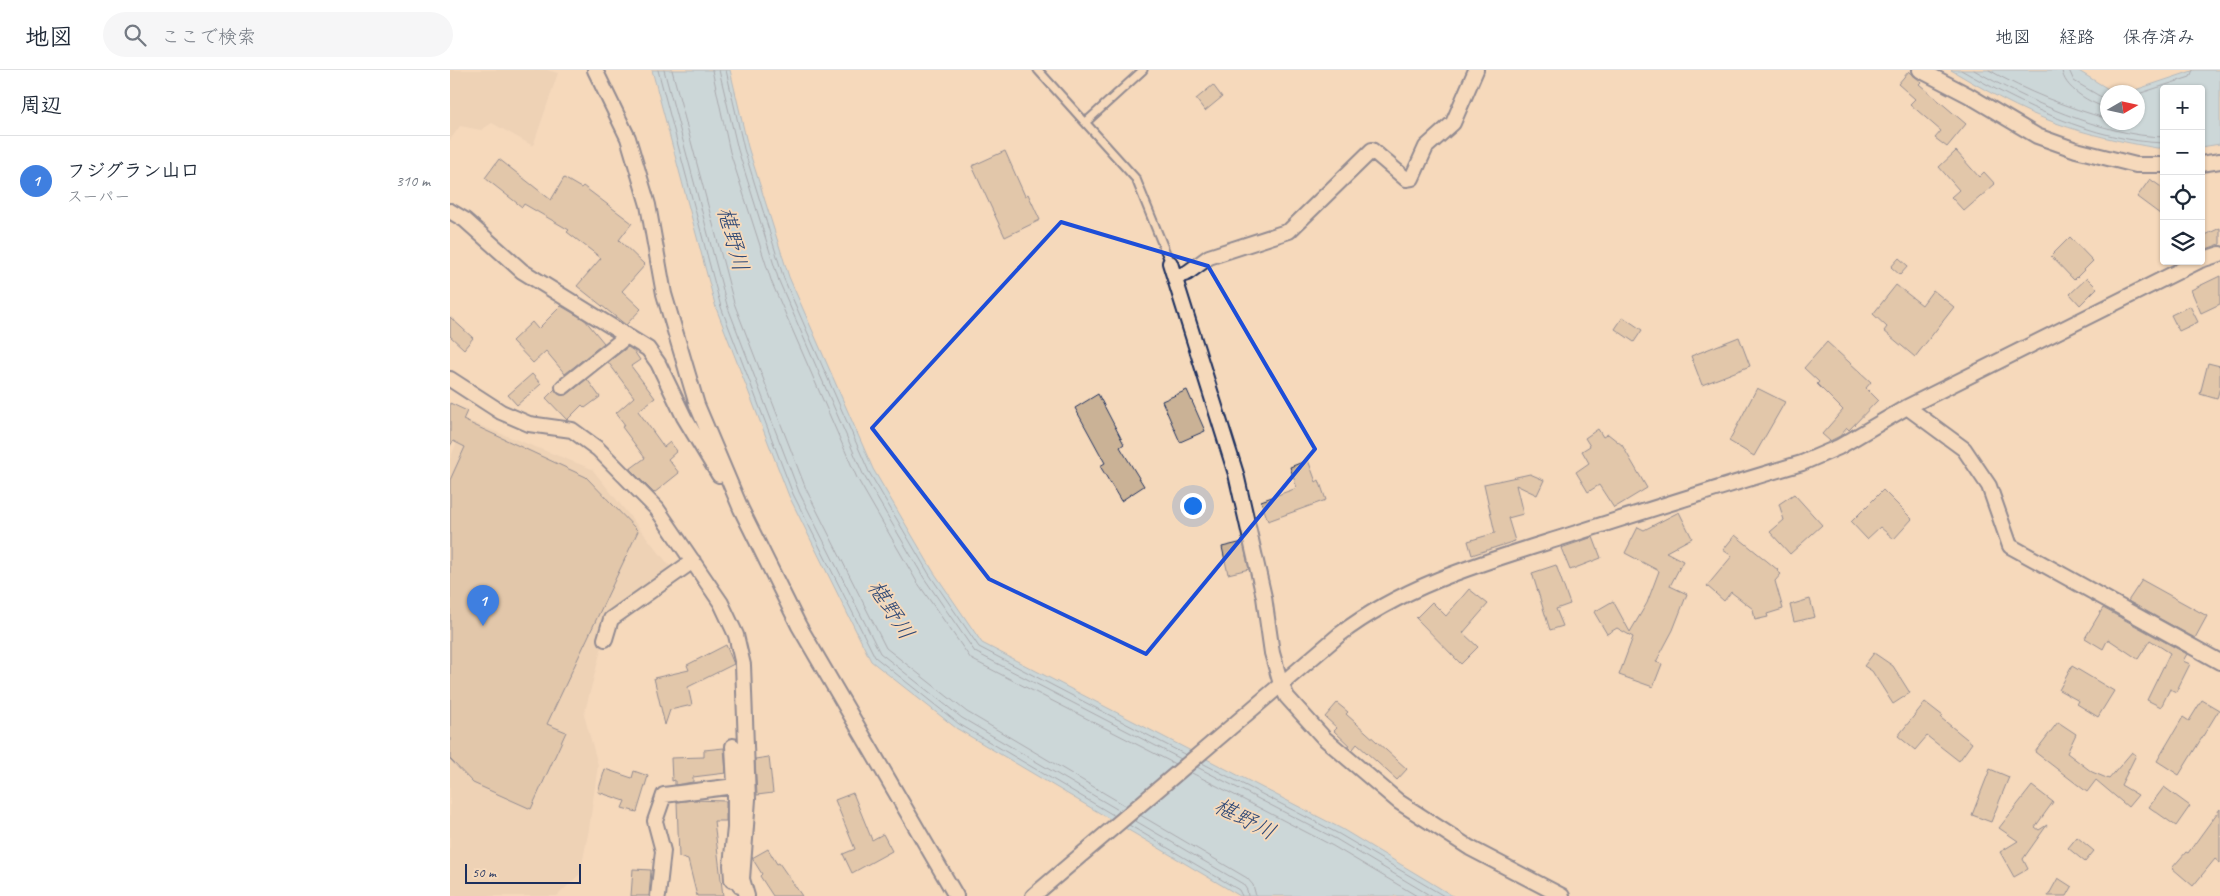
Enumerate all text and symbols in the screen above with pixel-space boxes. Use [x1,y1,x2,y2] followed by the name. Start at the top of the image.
[103,12,453,57] search box
[121,21,149,49] icon: search
[25,22,73,52] text: 地図
[161,25,256,49] text: ここで検索
[1995,26,2031,48] text: 地図
[2059,26,2095,48] text: 経路
[2123,26,2195,48] text: 保存済み
[2100,85,2145,130] north arrow
[2160,85,2205,265] map controls
[2160,85,2205,130] button: +
[20,92,62,118] text: 周辺
[2160,130,2205,175] button: −
[67,159,200,183] text: フジグラン山口
[32,171,40,191] text: 1
[396,171,430,191] text: 310 m
[2160,175,2205,220] button: locate
[67,187,130,207] text: スーパー
[711,203,755,275] water label: 椹野川
[2160,220,2205,265] button: layers
[1180,493,1206,519] your location
[861,575,921,645] water label: 椹野川
[467,585,499,626] pin: 1
[1209,792,1281,846] water label: 椹野川
[465,861,581,884] scale bar
[472,864,496,881] text: 50 m

